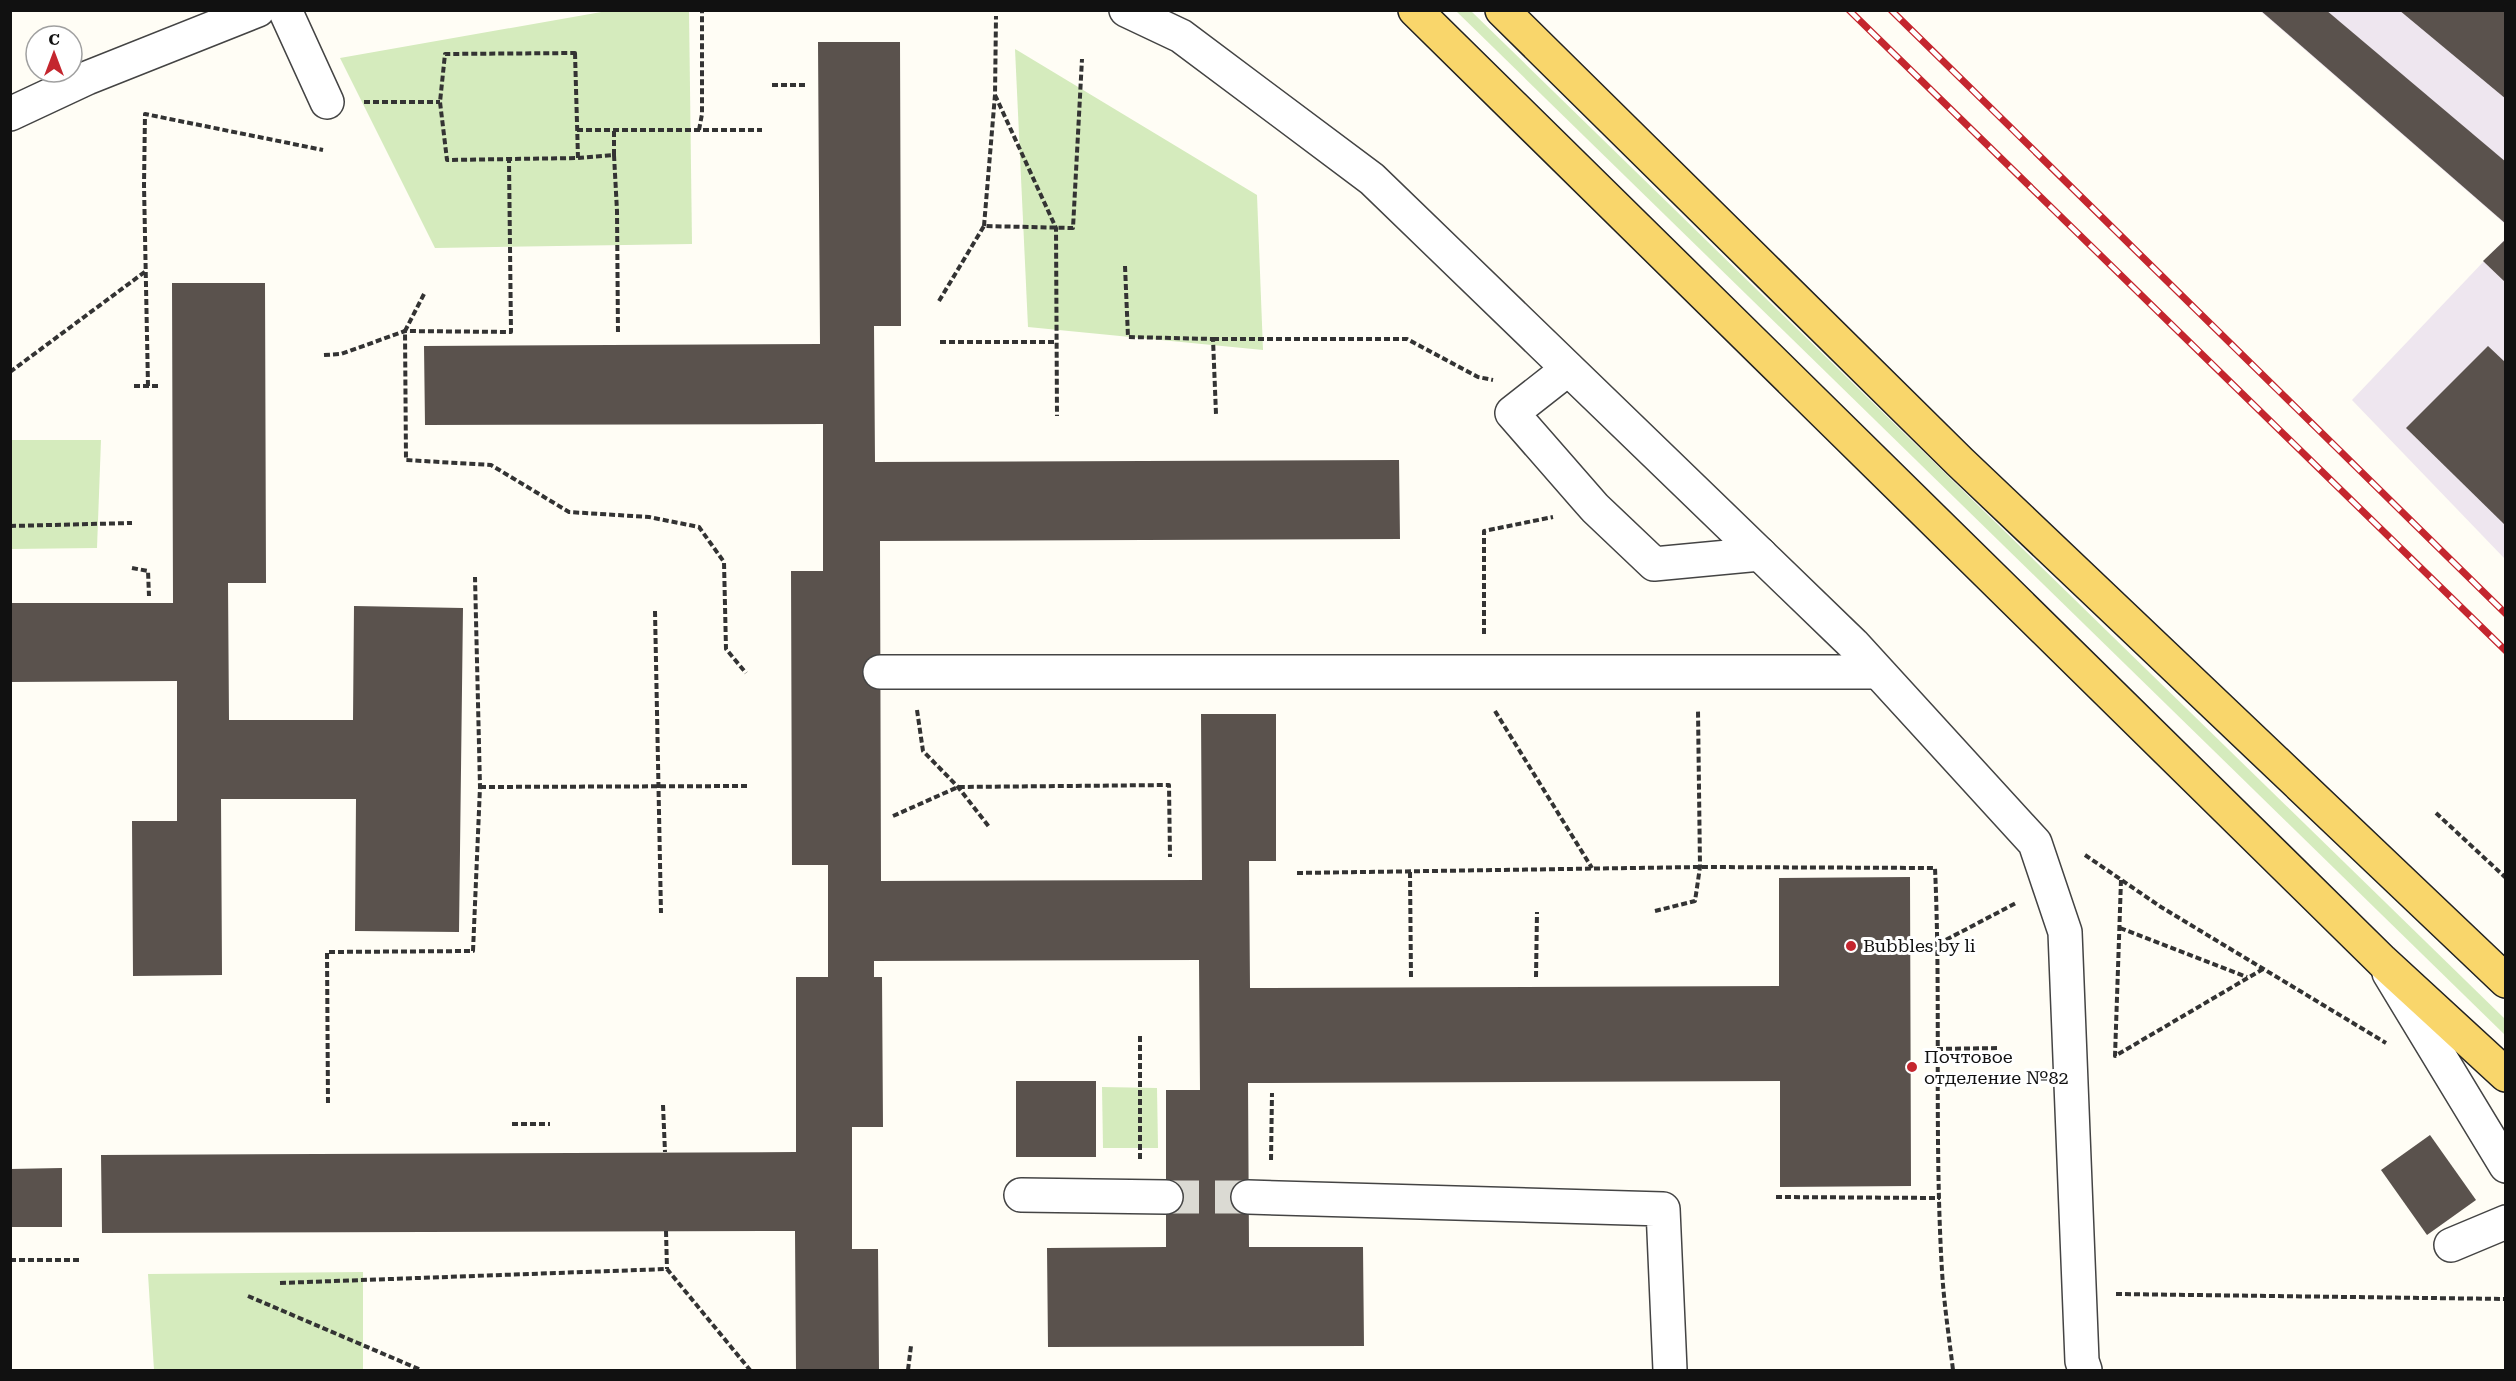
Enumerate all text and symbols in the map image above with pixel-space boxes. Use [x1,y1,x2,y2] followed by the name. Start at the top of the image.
[24,24,84,84] north arrow
[48,30,60,49] text: С
[1863,935,1976,956] place label: Bubbles by li
[1844,939,1858,953] marker: Bubbles by li
[1924,1046,2069,1088] place label: Почтовое отделение №82
[1905,1060,1919,1074] marker: Почтовое отделение №82

